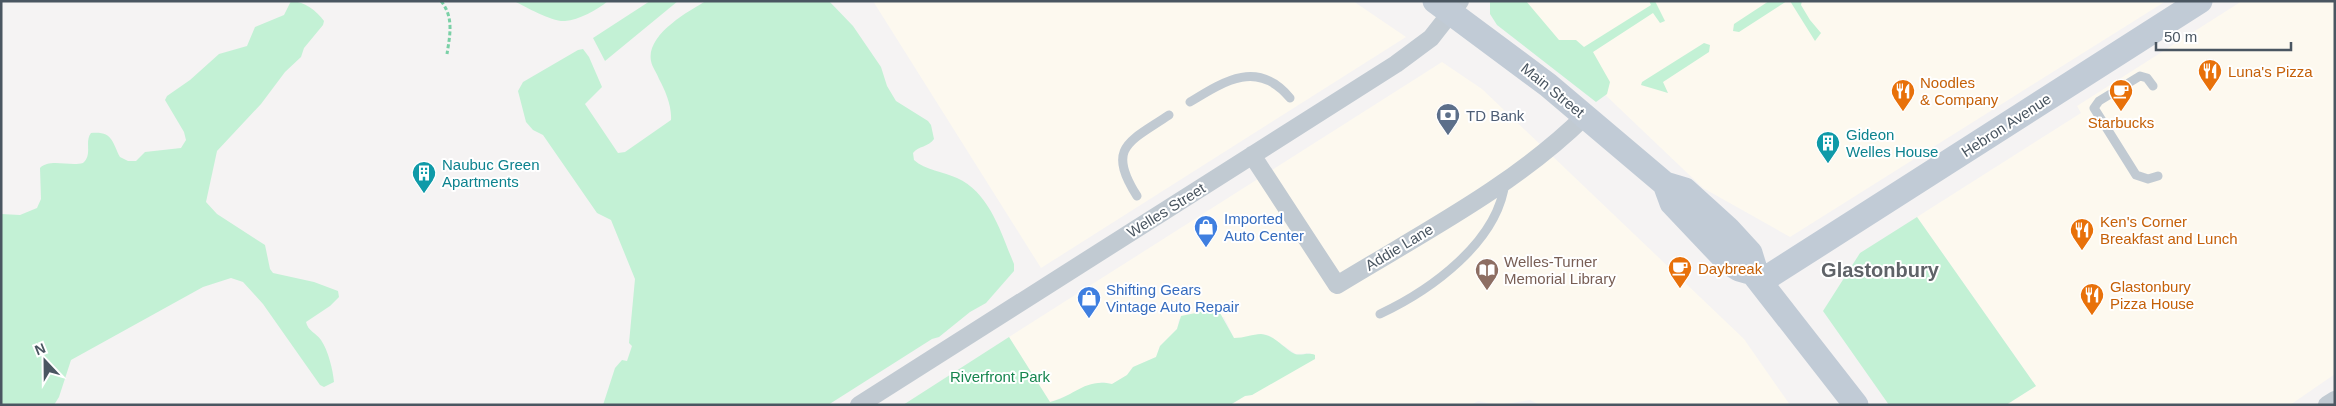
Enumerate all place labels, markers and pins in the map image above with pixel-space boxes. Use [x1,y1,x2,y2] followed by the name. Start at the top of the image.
[2197,58,2223,92] restaurant icon: Luna's Pizza
[2228,63,2313,80] place label: Luna's Pizza
[1920,74,1999,108] place label: Noodles & Company
[1890,78,1916,112] restaurant icon: Noodles & Company
[2108,78,2134,112] cafe icon: Starbucks
[1435,102,1461,136] bank icon: TD Bank
[1466,107,1525,124] place label: TD Bank
[2088,114,2154,131] place label: Starbucks
[1846,126,1938,160] place label: Gideon Welles House
[1815,130,1841,164] building icon: Gideon Welles House
[442,156,540,190] place label: Naubuc Green Apartments
[411,160,437,194] building icon: Naubuc Green Apartments
[1224,210,1304,244] place label: Imported Auto Center
[2100,213,2238,247] place label: Ken's Corner Breakfast and Lunch
[1193,214,1219,248] shop icon: Imported Auto Center
[2069,217,2095,251] restaurant icon: Ken's Corner Breakfast and Lunch
[1504,253,1616,287] place label: Welles-Turner Memorial Library
[1667,255,1693,289] cafe icon: Daybreak
[1474,257,1500,291] library icon: Welles-Turner Memorial Library
[1698,260,1763,277] place label: Daybreak
[2110,278,2194,312] place label: Glastonbury Pizza House
[1106,281,1239,315] place label: Shifting Gears Vintage Auto Repair
[2079,282,2105,316] restaurant icon: Glastonbury Pizza House
[1076,285,1102,319] shop icon: Shifting Gears Vintage Auto Repair

